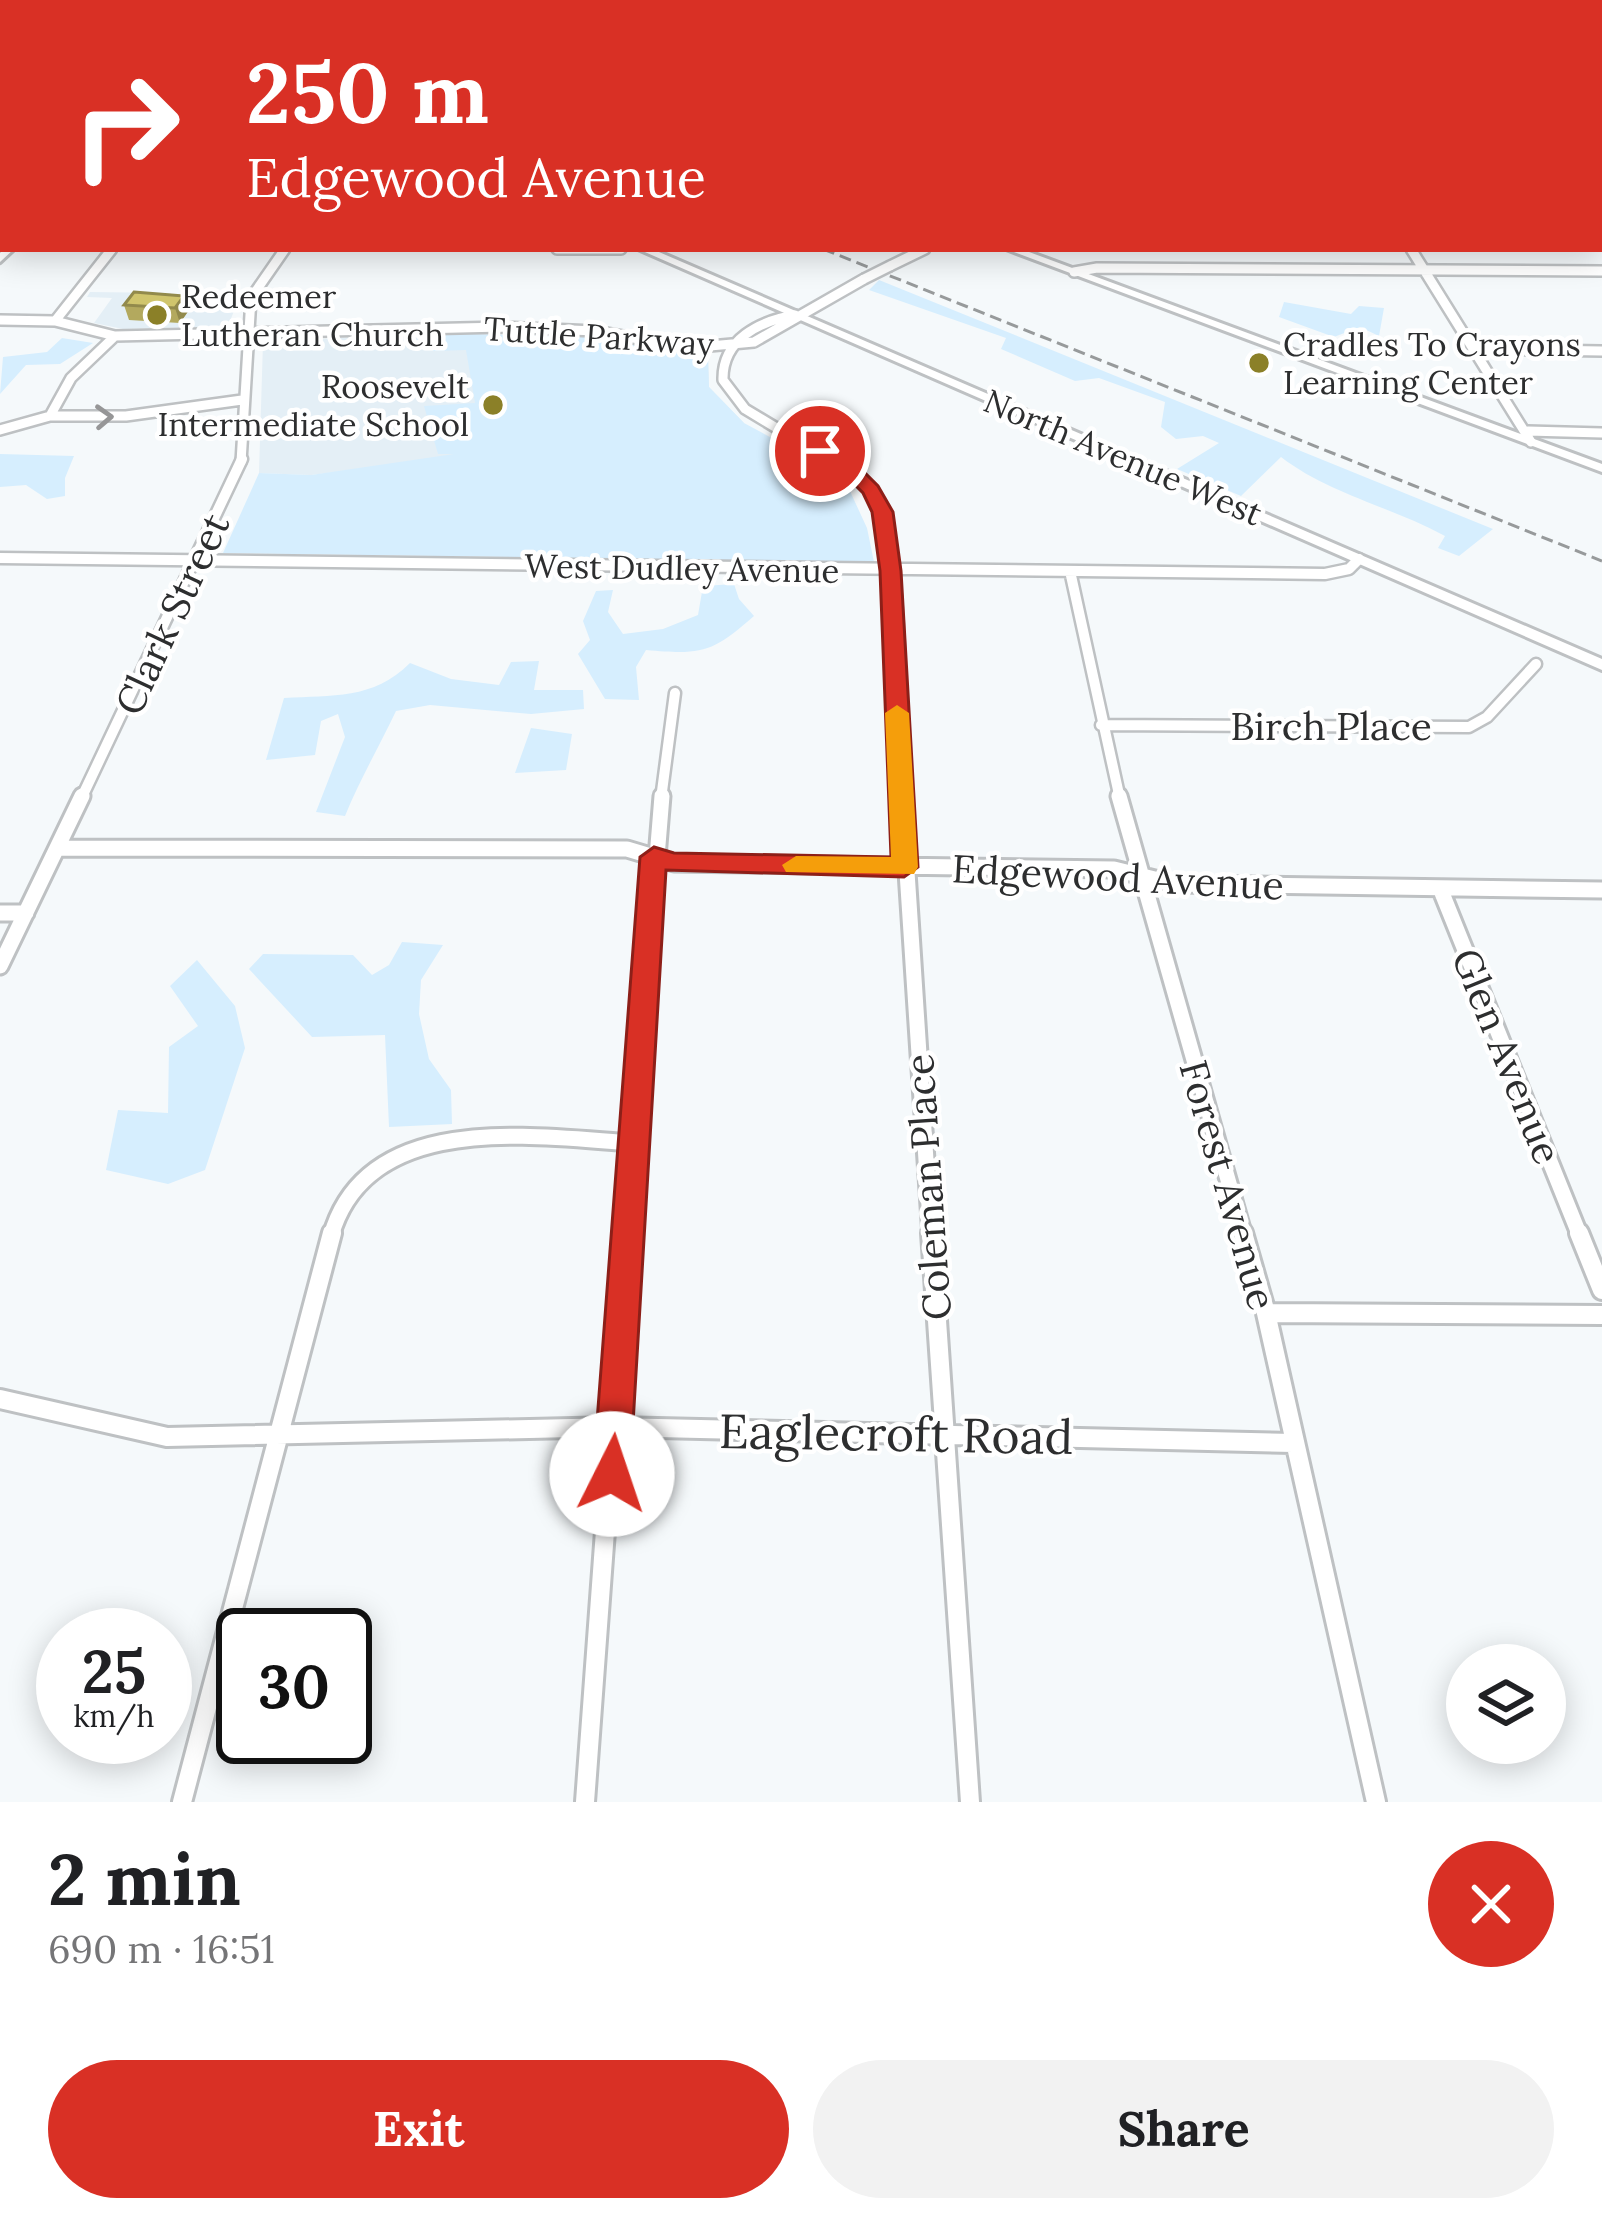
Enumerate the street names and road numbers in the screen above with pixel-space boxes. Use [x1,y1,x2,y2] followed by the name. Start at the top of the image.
[482,307,716,365] street label: Tuttle Parkway
[978,379,1269,535] street label: North Avenue West
[104,505,240,723] street label: Clark Street
[524,544,840,592] street label: West Dudley Avenue
[1230,701,1432,751] street label: Birch Place
[951,843,1285,911] street label: Edgewood Avenue
[1441,941,1573,1171] street label: Glen Avenue
[894,1052,962,1322] street label: Coleman Place
[1169,1055,1287,1315] street label: Forest Avenue
[718,1400,1074,1467] street label: Eaglecroft Road

